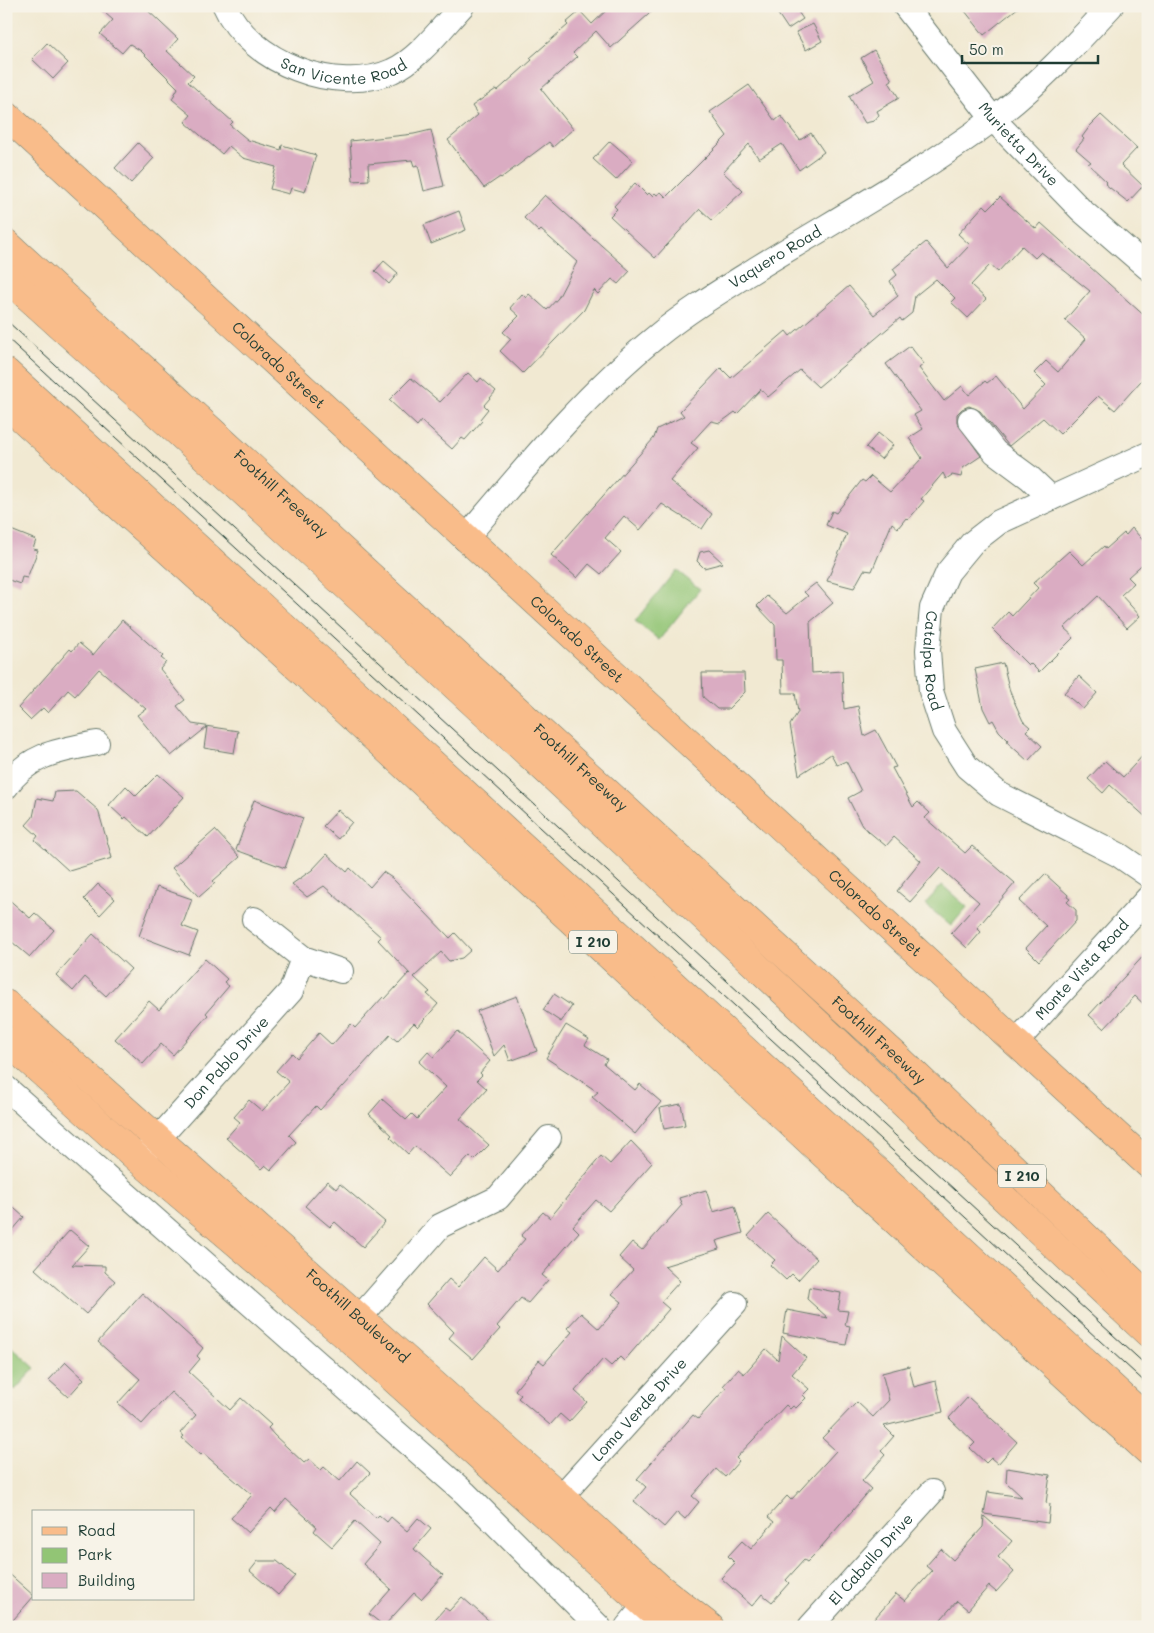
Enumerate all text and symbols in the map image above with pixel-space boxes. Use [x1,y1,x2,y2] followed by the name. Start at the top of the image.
[962,32,1098,64] scale bar
[969,39,1004,59] text: 50 m
[278,48,408,68] street label: San Vicente Road
[278,52,410,88] text: San Vicente Road
[974,98,1064,190] street label: Murietta Drive
[725,221,825,292] street label: Vaquero Road
[228,317,330,413] street label: Colorado Street
[230,445,333,542] street label: Foothill Freeway
[526,591,628,687] street label: Colorado Street
[919,610,948,713] street label: Catalpa Road
[529,719,633,815] street label: Foothill Freeway
[825,864,927,961] street label: Colorado Street
[1030,915,1133,1024] street label: Monte Vista Road
[569,930,617,954] road number: I 210
[828,991,931,1088] street label: Foothill Freeway
[179,1012,273,1112] street label: Don Pablo Drive
[998,1164,1046,1188] road number: I 210
[302,1264,414,1367] street label: Foothill Boulevard
[587,1353,691,1465] street label: Loma Verde Drive
[824,1509,917,1609] street label: El Caballo Drive
[32,1510,195,1600] legend
[78,1520,115,1540] text: Road
[78,1544,112,1564] text: Park
[78,1570,135,1590] text: Building

